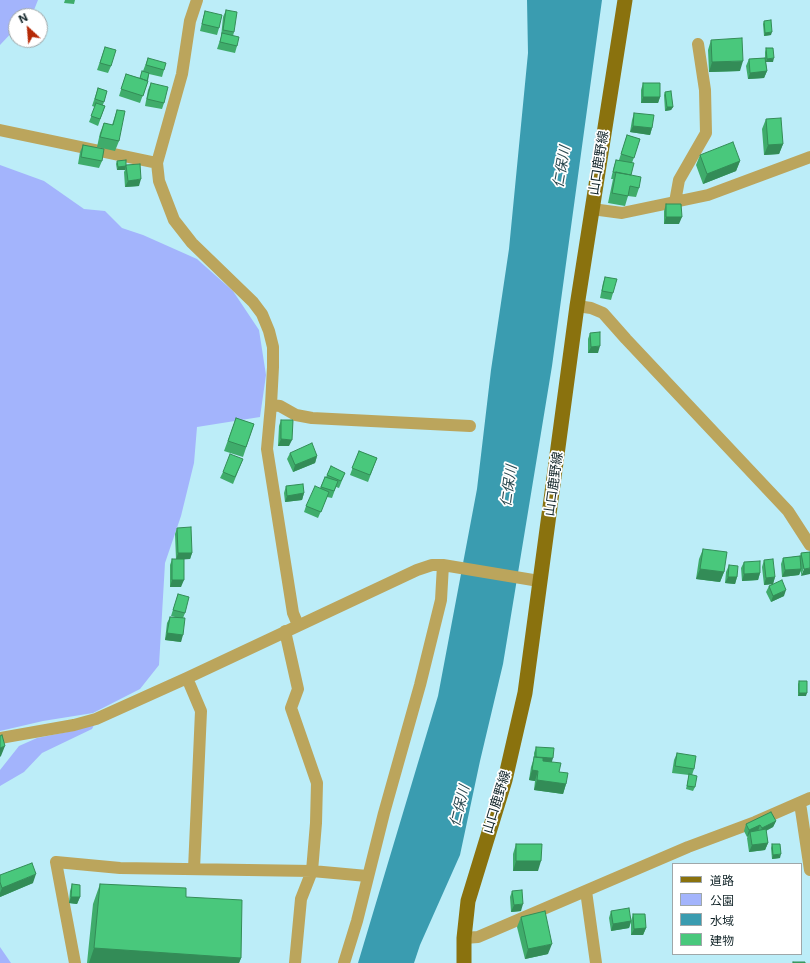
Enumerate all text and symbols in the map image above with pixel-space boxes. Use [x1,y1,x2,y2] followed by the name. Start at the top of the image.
[8,8,48,48] north arrow
[16,10,30,26] text: N
[586,130,612,196] street label: 山口鹿野線
[550,145,574,189] water label: 仁保川
[542,451,566,517] street label: 山口鹿野線
[498,464,520,508] water label: 仁保川
[480,769,514,835] street label: 山口鹿野線
[447,784,473,828] water label: 仁保川
[672,863,802,955] legend
[710,873,734,888] text: 道路
[710,893,734,908] text: 公園
[710,913,734,928] text: 水域
[710,933,734,948] text: 建物

